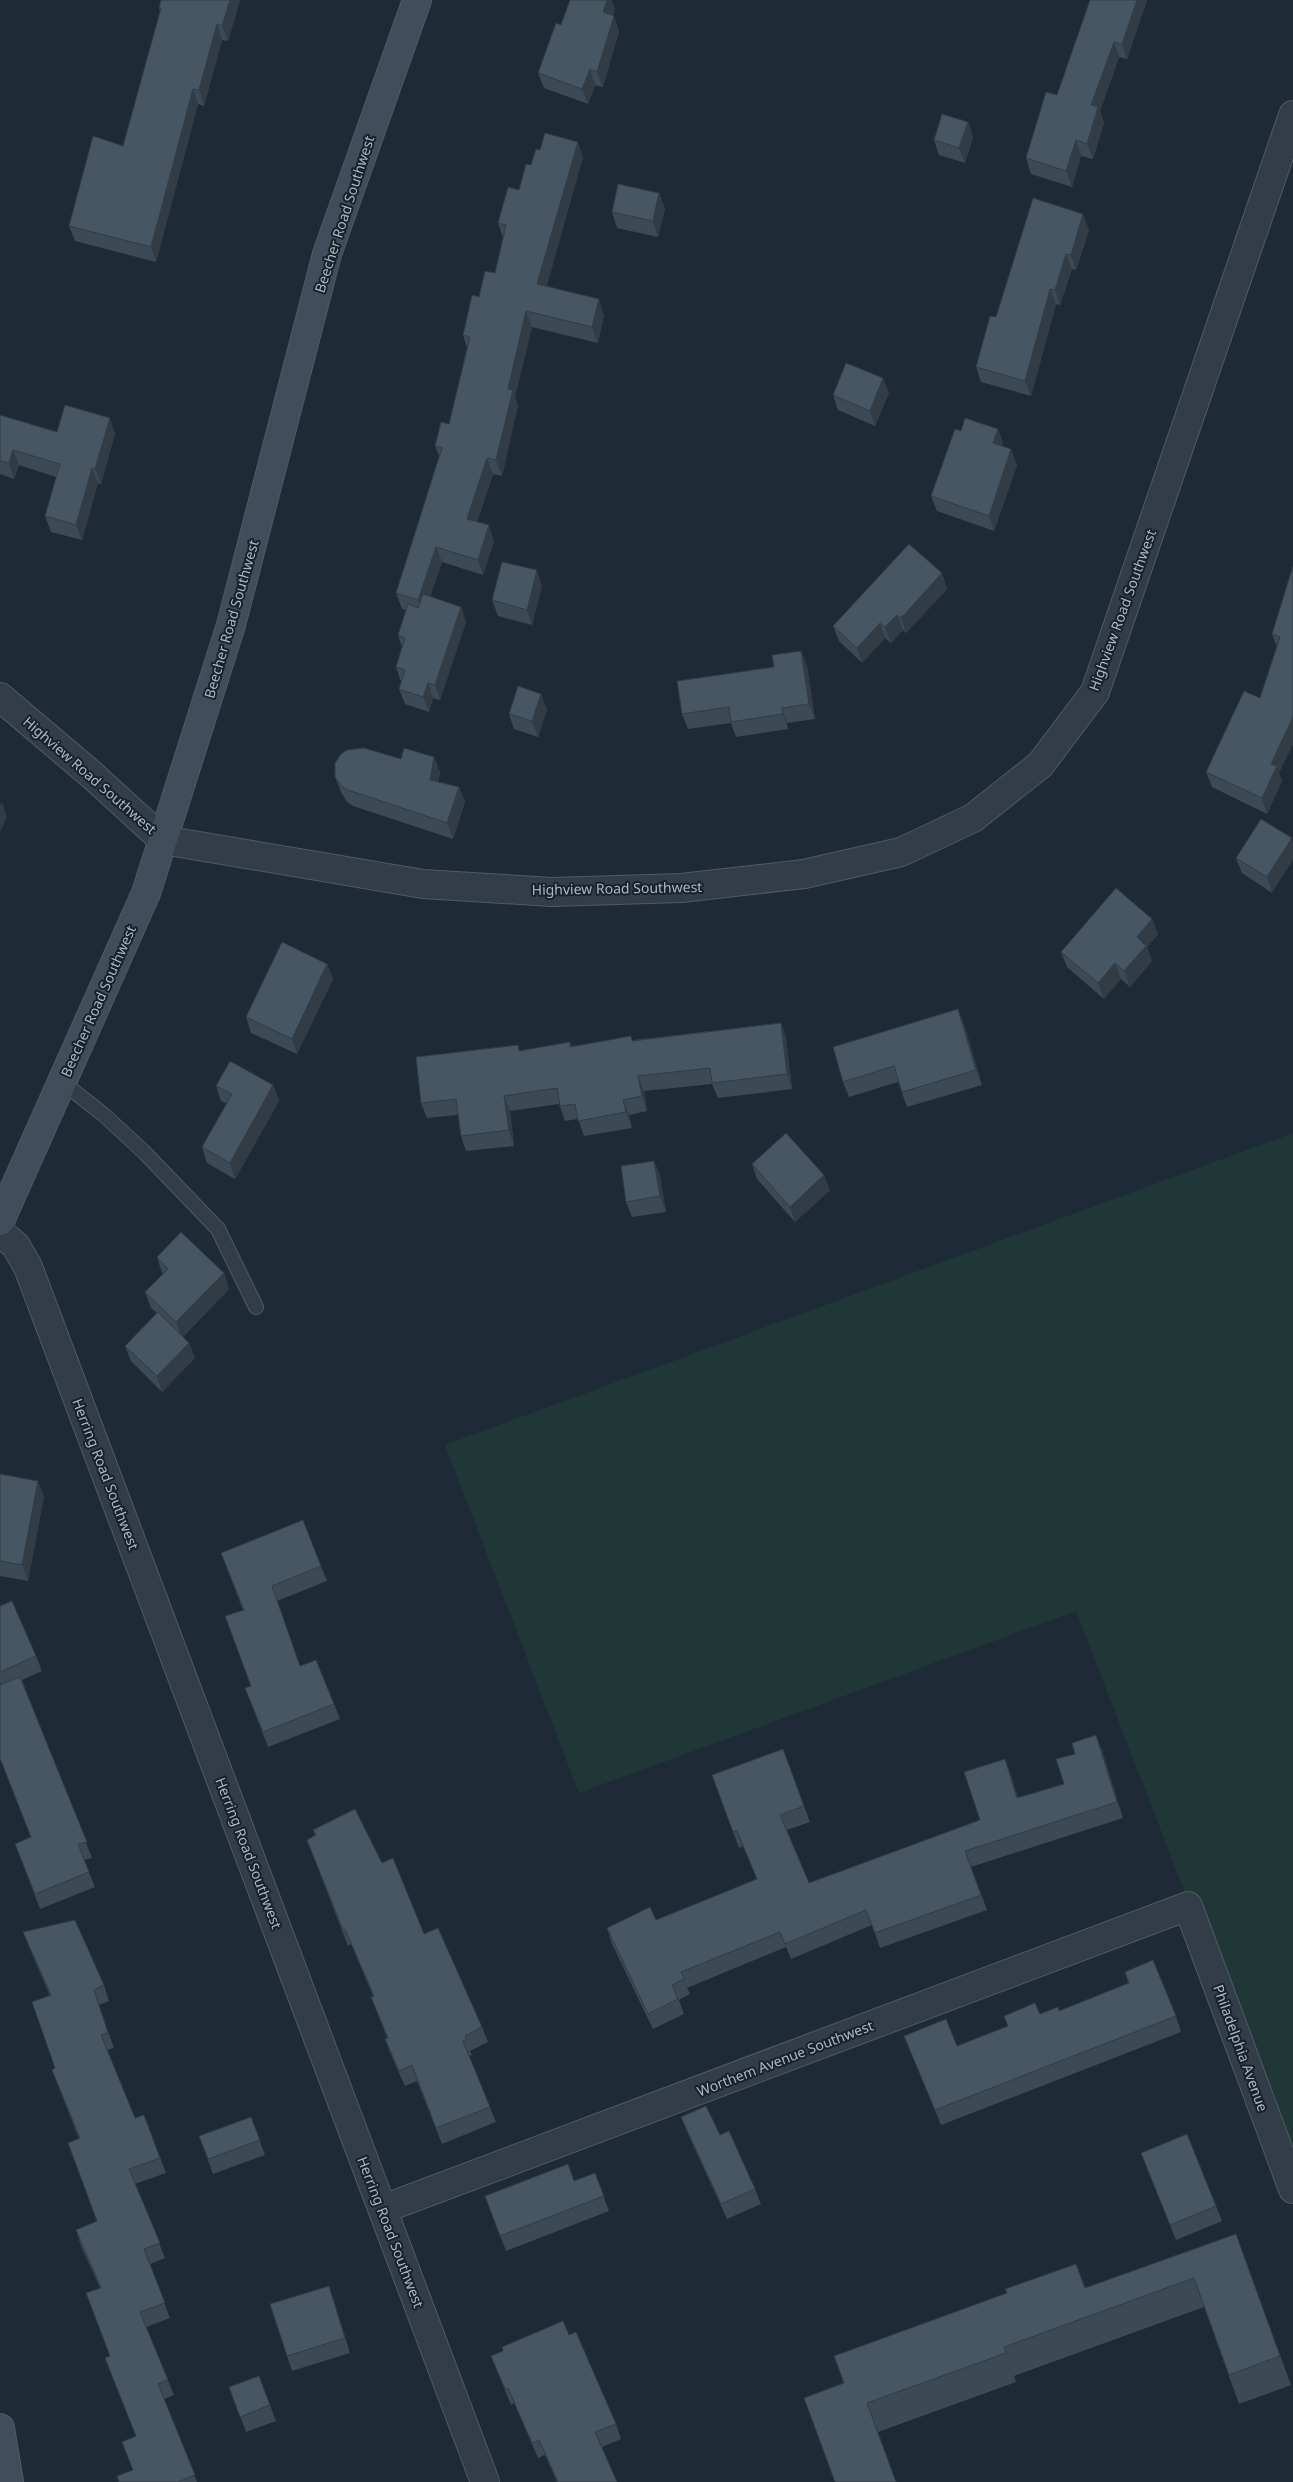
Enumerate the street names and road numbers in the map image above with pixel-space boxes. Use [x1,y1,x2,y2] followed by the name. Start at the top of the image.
[310,133,378,295] street label: Beecher Road Southwest
[1084,527,1160,693] street label: Highview Road Southwest
[199,538,263,700] street label: Beecher Road Southwest
[19,712,161,838] street label: Highview Road Southwest
[532,877,702,899] street label: Highview Road Southwest
[56,922,140,1080] street label: Beecher Road Southwest
[68,1396,144,1552] street label: Herring Road Southwest
[211,1775,287,1931] street label: Herring Road Southwest
[1209,1982,1273,2114] street label: Philadelphia Avenue
[694,2016,876,2100] street label: Worthem Avenue Southwest
[353,2154,429,2310] street label: Herring Road Southwest

